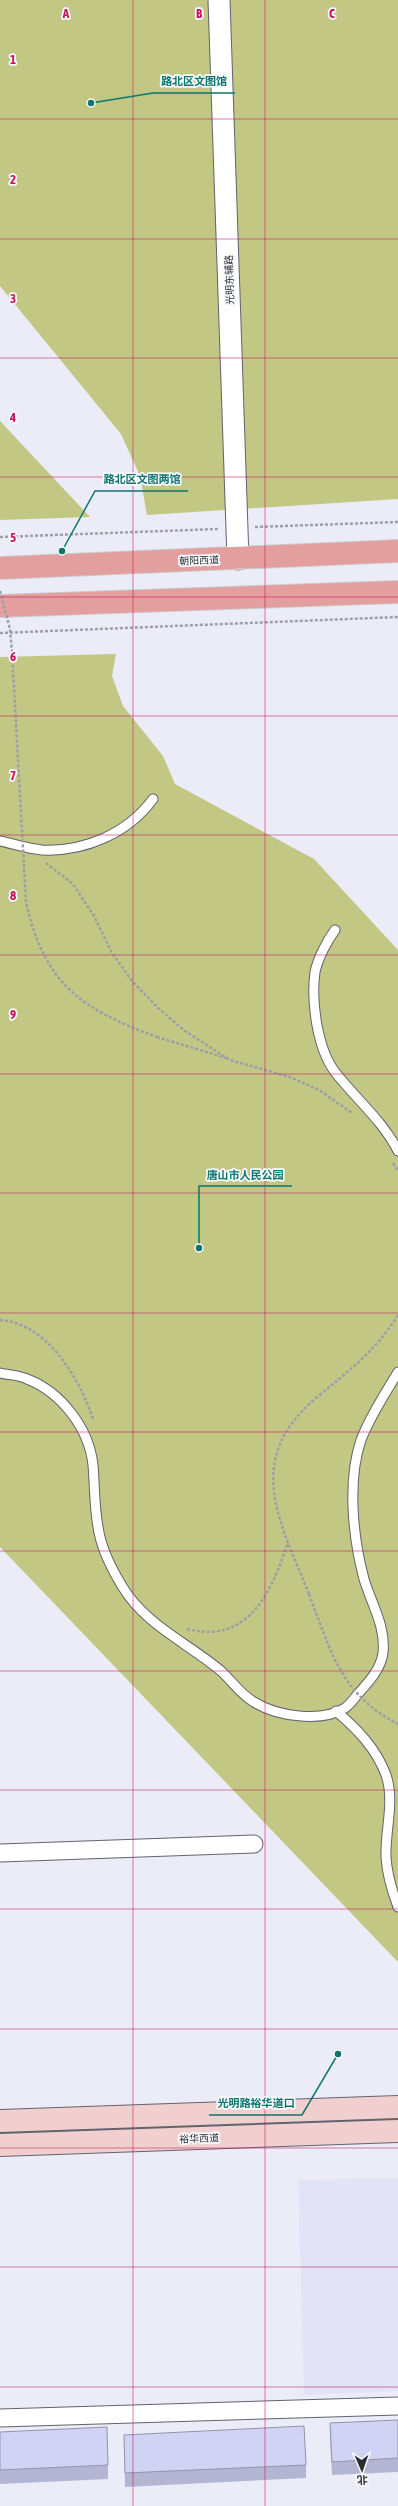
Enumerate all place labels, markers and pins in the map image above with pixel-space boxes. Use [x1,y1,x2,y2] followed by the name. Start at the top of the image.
[153,70,235,93] callout: 路北区文图馆
[95,468,188,491] callout: 路北区文图两馆
[199,1163,292,1186] callout: 唐山市人民公园
[209,2092,302,2115] callout: 光明路裕华道口

